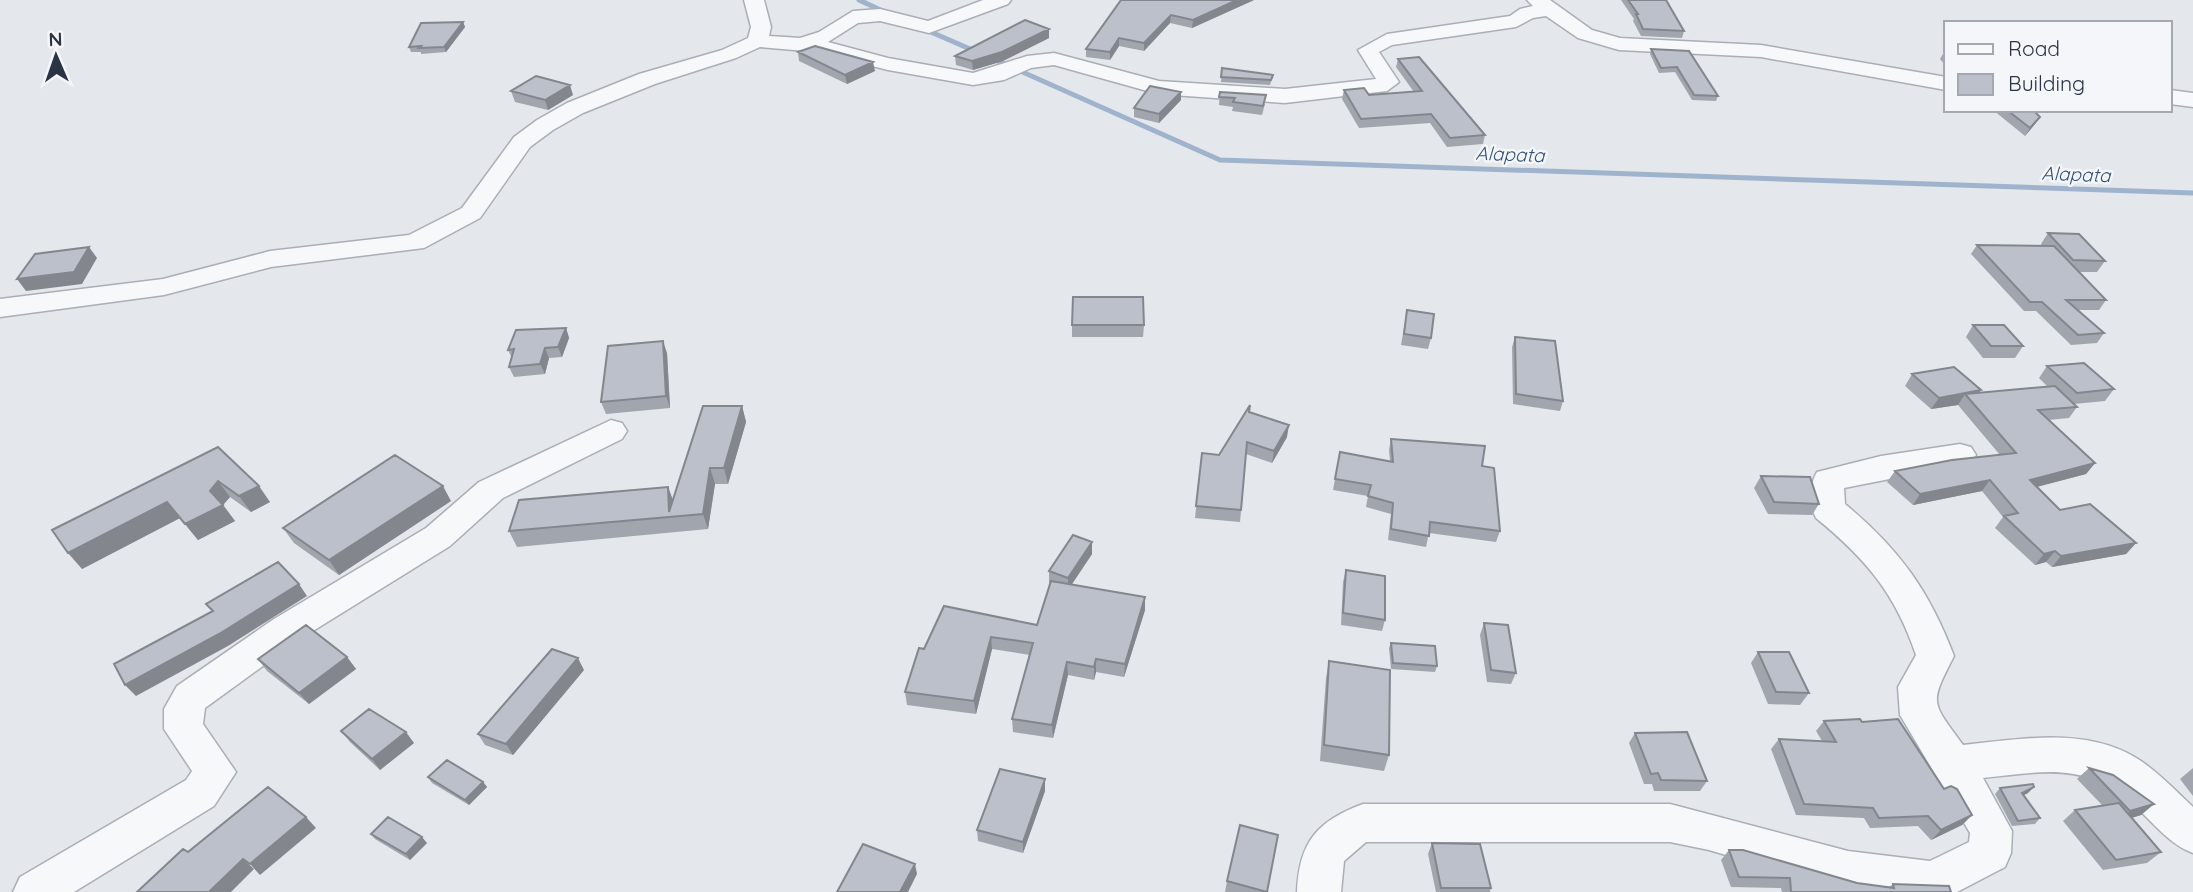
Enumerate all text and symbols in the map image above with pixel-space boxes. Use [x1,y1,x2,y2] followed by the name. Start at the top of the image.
[21,21,91,91] north arrow
[1944,21,2172,112] legend
[48,27,63,51] text: N
[2008,35,2060,61] text: Road
[2008,70,2085,96] text: Building
[1475,141,1546,167] water label: Alapata
[2041,161,2112,187] water label: Alapata

